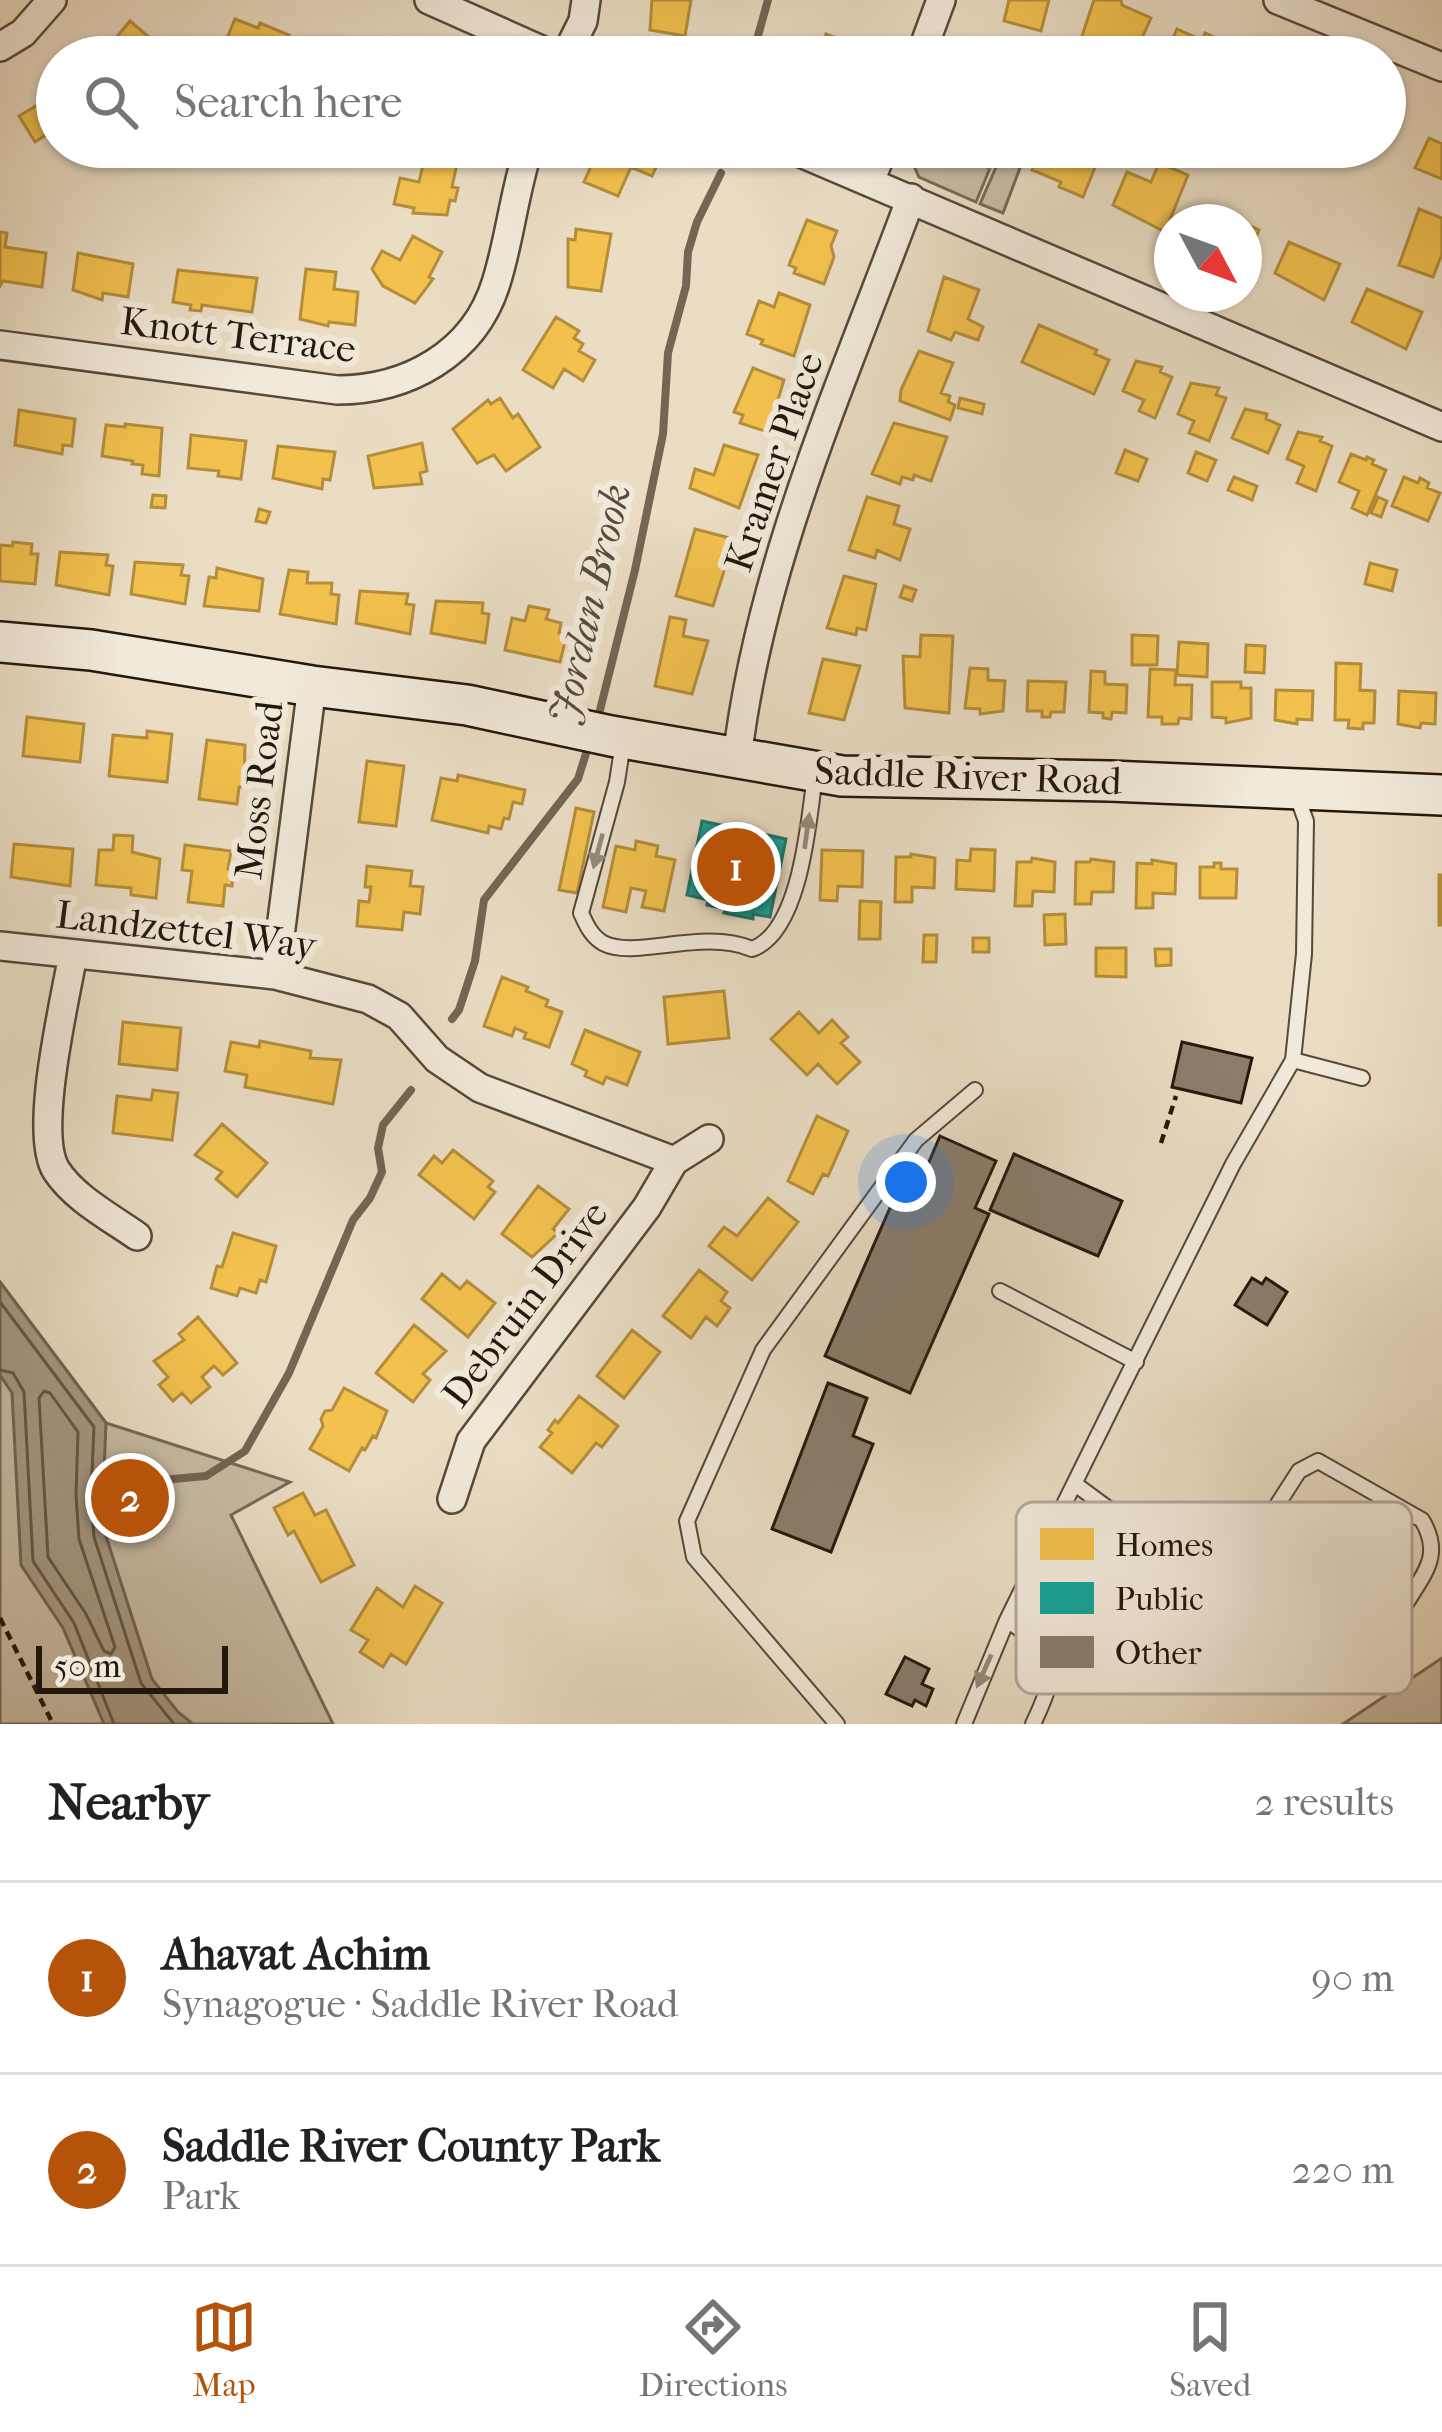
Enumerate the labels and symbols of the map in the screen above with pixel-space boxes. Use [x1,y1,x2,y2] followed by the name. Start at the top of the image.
[1154,204,1262,312] north arrow
[118,298,358,372] street label: Knott Terrace
[715,347,833,577] street label: Kramer Place
[539,479,641,729] water label: Jordan Brook
[225,698,293,882] street label: Moss Road
[813,748,1123,804] street label: Saddle River Road
[798,812,817,849] one-way arrow
[697,822,775,912] pin: 1
[587,833,606,870] one-way arrow
[53,891,320,969] street label: Landzettel Way
[876,1152,936,1212] your location
[433,1192,617,1416] street label: Debruin Drive
[91,1453,169,1543] pin: 2
[1016,1502,1412,1694] legend
[1115,1526,1213,1565] text: Homes
[1115,1580,1204,1619] text: Public
[1115,1634,1202,1673] text: Other
[36,1640,228,1693] scale bar
[973,1654,993,1689] one-way arrow

